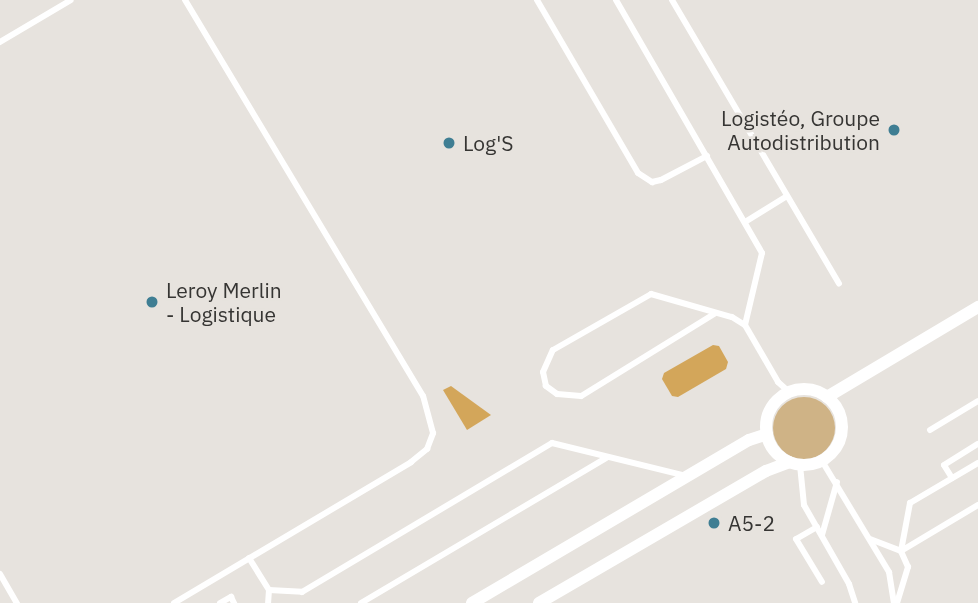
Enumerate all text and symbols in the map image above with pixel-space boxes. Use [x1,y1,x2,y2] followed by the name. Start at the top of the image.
[721,105,880,155] place label: Logistéo, Groupe Autodistribution
[886,122,902,138] marker: Logistéo, Groupe Autodistribution
[463,130,514,156] place label: Log'S
[441,135,457,151] marker: Log'S
[166,277,282,327] place label: Leroy Merlin - Logistique
[144,294,160,310] marker: Leroy Merlin - Logistique
[728,510,775,536] place label: A5-2
[706,515,722,531] marker: A5-2

